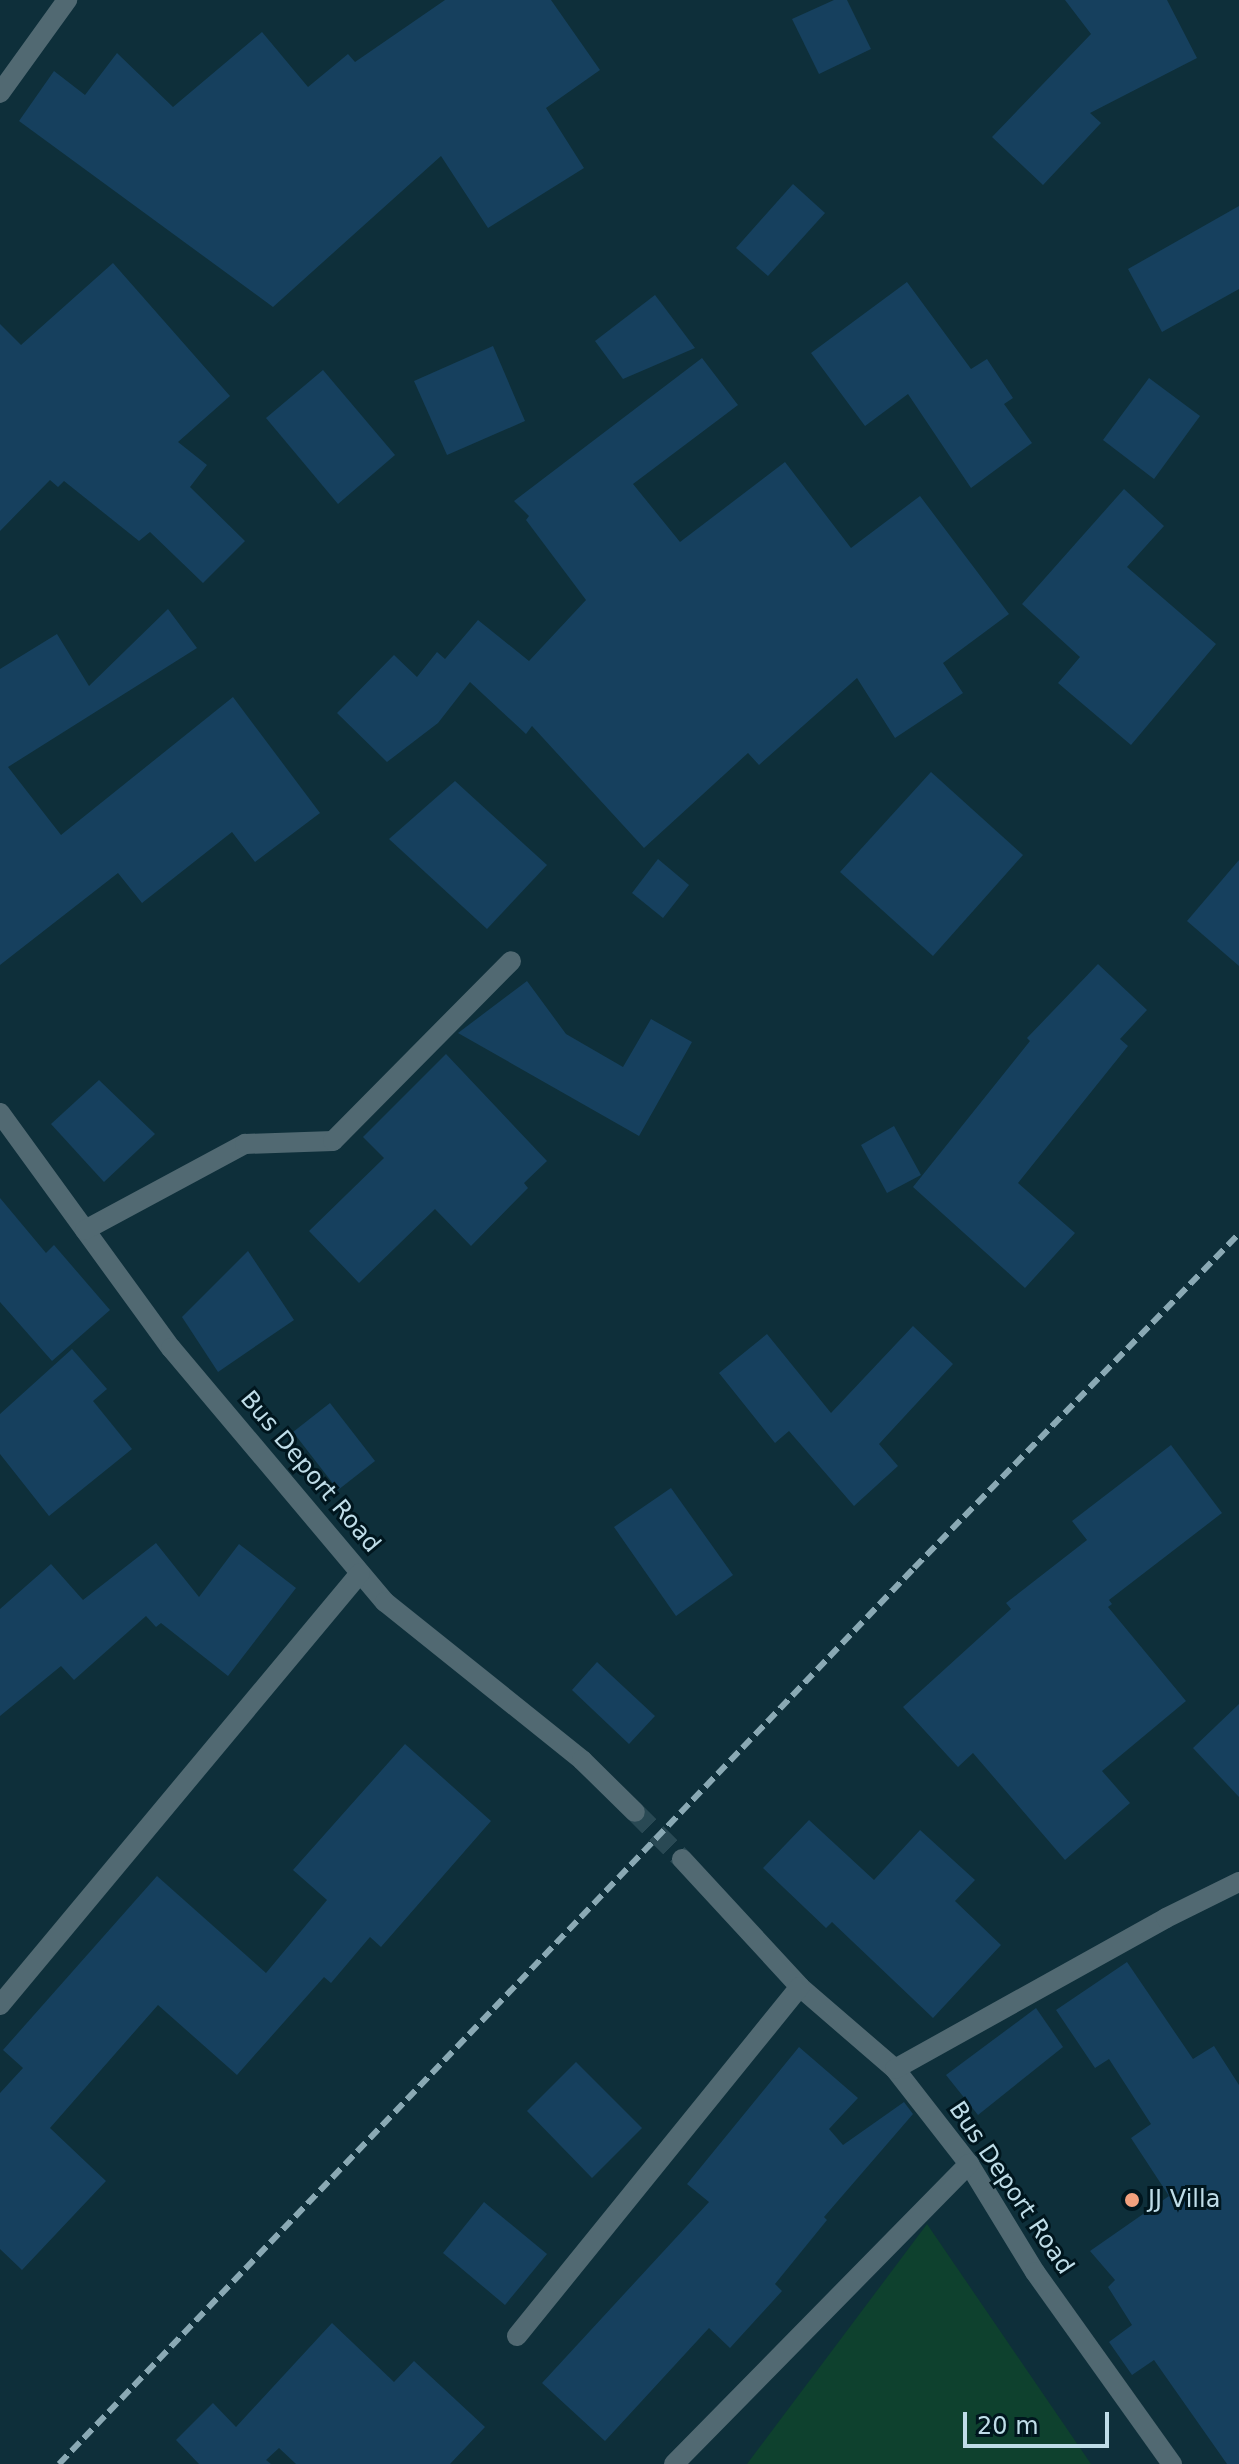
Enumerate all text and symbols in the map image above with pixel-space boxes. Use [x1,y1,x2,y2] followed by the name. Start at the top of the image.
[234,1385,386,1559] street label: Bus Deport Road
[943,2096,1079,2280] street label: Bus Deport Road
[1148,2186,1220,2214] place label: JJ Villa
[1123,2191,1141,2209] marker: JJ Villa
[967,2396,1113,2446] scale bar
[977,2412,1039,2440] text: 20 m

